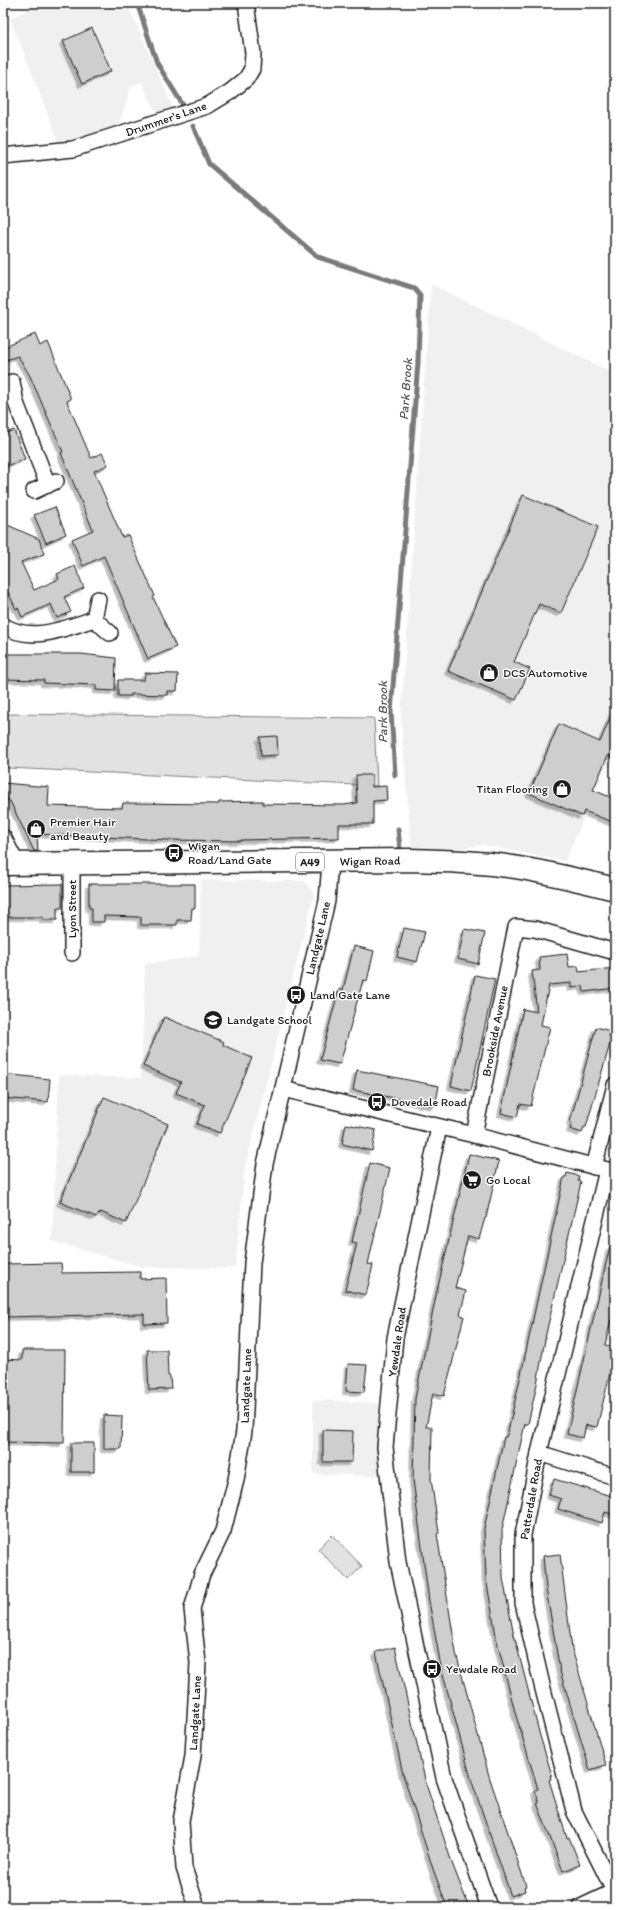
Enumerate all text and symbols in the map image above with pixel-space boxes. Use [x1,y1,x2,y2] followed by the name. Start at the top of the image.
[124,99,209,139] street label: Drummer's Lane
[396,356,415,420] water label: Park Brook
[478,662,500,684] shop icon: DCS Automotive
[503,666,588,680] place label: DCS Automotive
[375,680,390,743] water label: Park Brook
[551,778,573,800] shop icon: Titan Flooring
[476,782,549,796] place label: Titan Flooring
[50,815,116,843] place label: Premier Hair and Beauty
[25,818,47,840] shop icon: Premier Hair and Beauty
[188,839,272,867] place label: Wigan Road/Land Gate
[163,842,185,864] bus stop icon: Wigan Road/Land Gate
[296,853,324,871] road number: A49
[339,853,401,869] street label: Wigan Road
[65,879,79,938] street label: Lyon Street
[303,900,333,976] street label: Landgate Lane
[285,984,307,1006] bus stop icon: Land Gate Lane
[479,984,511,1078] street label: Brookside Avenue
[310,988,390,1002] place label: Land Gate Lane
[202,1009,224,1031] school or university icon: Landgate School
[227,1013,312,1027] place label: Landgate School
[366,1091,388,1113] bus stop icon: Dovedale Road
[391,1095,467,1109] place label: Dovedale Road
[461,1169,483,1191] supermarket icon: Go Local
[486,1173,531,1187] place label: Go Local
[385,1306,409,1378] street label: Yewdale Road
[238,1348,254,1424] street label: Landgate Lane
[517,1457,545,1541] street label: Patterdale Road
[421,1658,443,1680] bus stop icon: Yewdale Road
[446,1662,517,1676] place label: Yewdale Road
[186,1675,204,1751] street label: Landgate Lane

